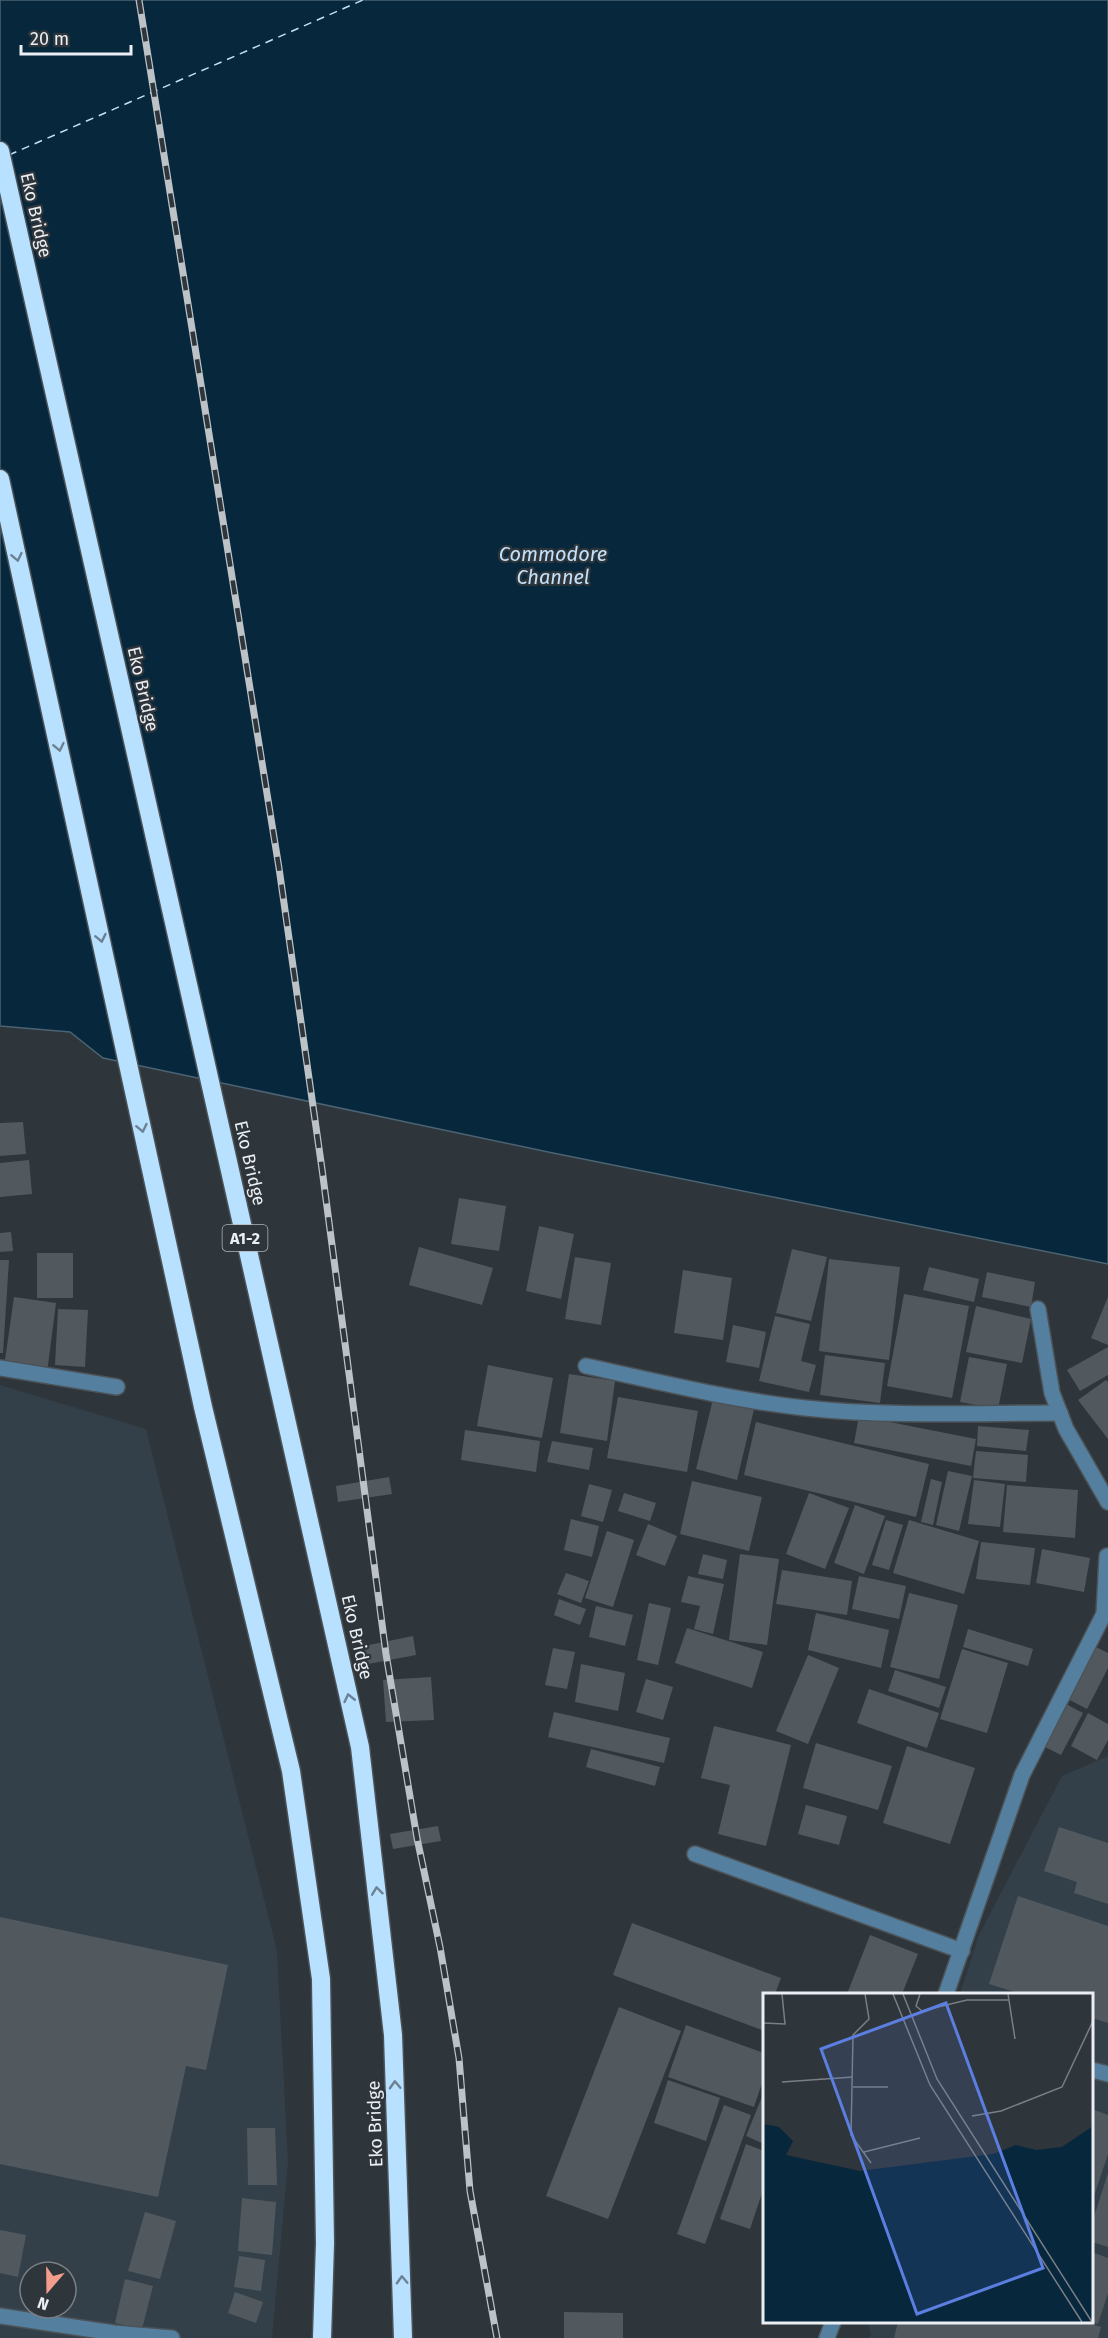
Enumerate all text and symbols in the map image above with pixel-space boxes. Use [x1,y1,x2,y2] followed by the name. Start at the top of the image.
[21,18,130,56] scale bar
[30,28,69,50] text: 20 m
[16,170,56,260] street label: Eko Bridge
[499,542,607,589] water label: Commodore Channel
[10,552,23,562] one-way arrow
[123,644,163,734] street label: Eko Bridge
[52,742,65,752] one-way arrow
[93,933,106,943] one-way arrow
[230,1118,270,1208] street label: Eko Bridge
[135,1123,148,1133] one-way arrow
[222,1225,268,1251] road number: A1-2
[337,1592,377,1682] street label: Eko Bridge
[343,1693,356,1703] one-way arrow
[371,1886,383,1895] one-way arrow
[763,1993,1093,2323] inset map
[362,2080,388,2168] street label: Eko Bridge
[388,2080,401,2089] one-way arrow
[18,2260,78,2320] north arrow
[396,2275,408,2284] one-way arrow
[35,2293,51,2314] text: N

